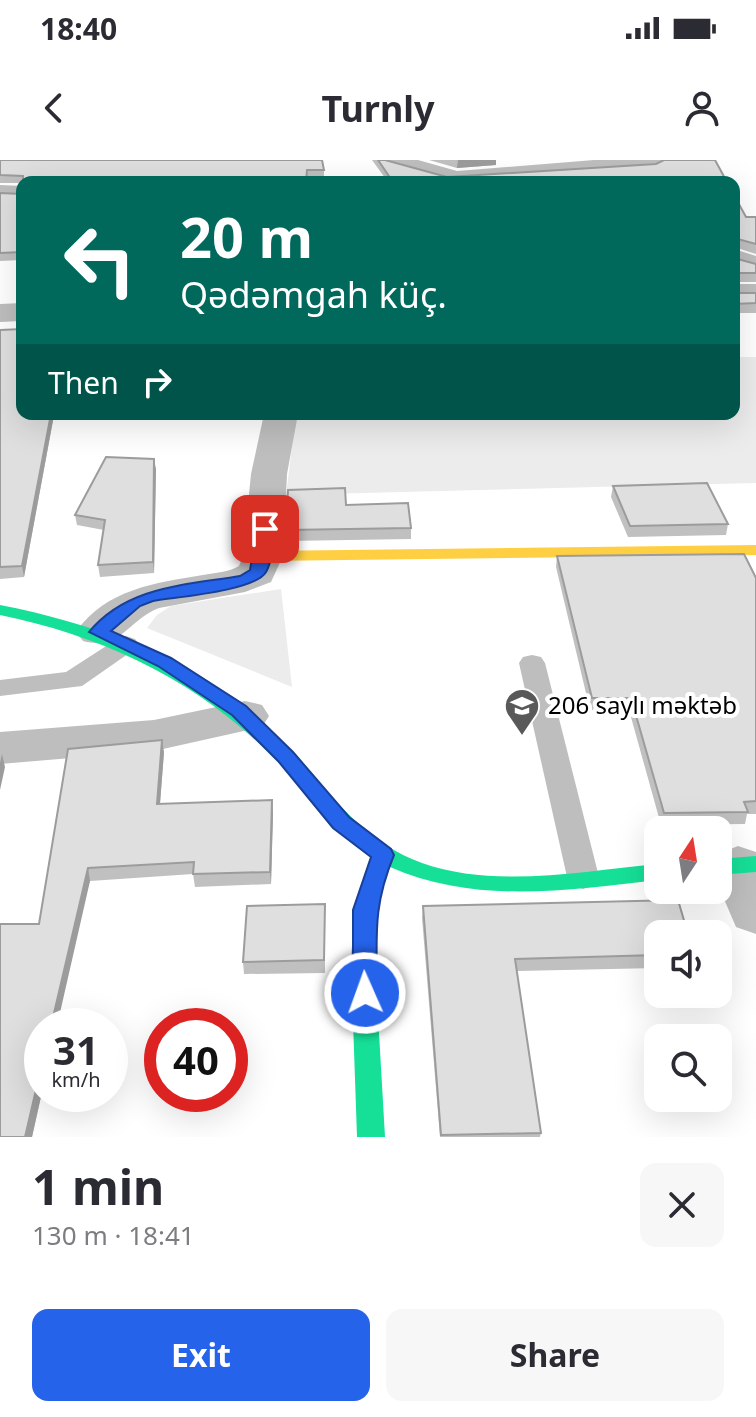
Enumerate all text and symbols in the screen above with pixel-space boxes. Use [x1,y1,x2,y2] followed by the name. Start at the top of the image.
[40,8,117,49] text: 18:40
[321,84,435,133] text: Turnly
[32,86,76,130] icon: back
[680,86,724,130] icon: person
[180,198,313,274] text: 20 m
[48,208,152,312] icon: left
[180,270,447,319] text: Qədəmgah küç.
[135,360,179,404] icon: right
[48,362,119,403] text: Then
[231,495,299,563] pin
[243,507,287,551] icon: arrive
[503,687,541,737] school or university icon: 206 saylı məktəb
[548,688,737,721] place label: 206 saylı məktəb
[644,816,732,904] north arrow
[644,816,732,1112] map controls
[644,920,732,1008] button: sound
[323,951,407,1035] position arrow
[144,1008,248,1112] speed limit sign: 40
[53,1022,99,1077] text: 31
[644,1024,732,1112] button: search
[51,1066,101,1093] text: km/h
[32,1154,164,1219] text: 1 min
[640,1163,724,1247] button: close
[32,1217,195,1253] text: 130 m · 18:41
[32,1309,370,1401] button: Exit
[386,1309,724,1401] button: Share

